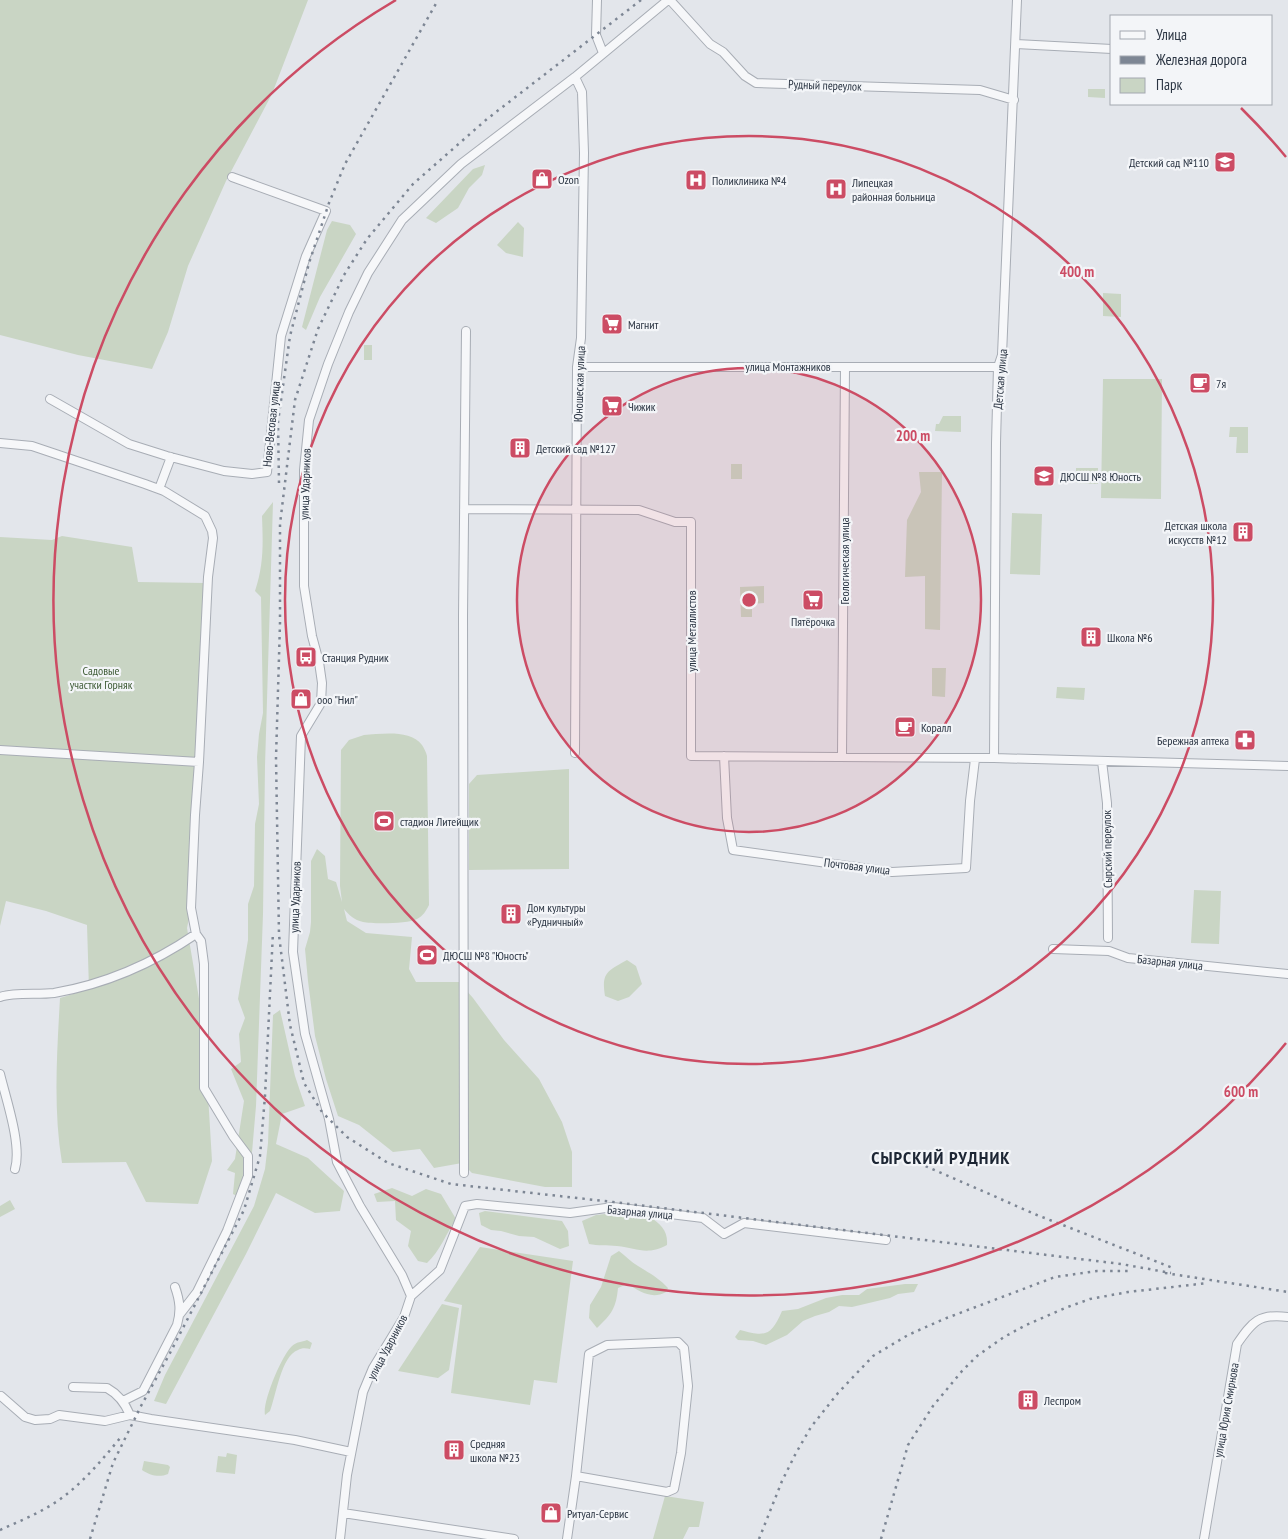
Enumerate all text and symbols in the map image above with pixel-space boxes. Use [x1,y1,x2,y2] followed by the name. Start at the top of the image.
[1110,15,1273,105] legend
[1156,25,1187,44] text: Улица
[1155,50,1247,69] text: Железная дорога
[1156,75,1182,94] text: Парк
[788,76,862,94] street label: Рудный переулок
[1213,150,1237,174] school or university icon: Детский сад №110
[1129,155,1209,170] place label: Детский сад №110
[530,167,554,191] shop icon: Ozon
[684,168,708,192] hospital icon: Поликлиника №4
[558,172,579,187] place label: Ozon
[712,173,787,188] place label: Поликлиника №4
[851,175,935,204] place label: Липецкая районная больница
[824,177,848,201] hospital icon: Липецкая районная больница
[1060,262,1094,281] text: 400 m
[600,312,624,336] supermarket icon: Магнит
[628,317,658,332] place label: Магнит
[570,345,588,422] street label: Юношеская улица
[990,348,1010,410] street label: Детская улица
[745,359,831,374] street label: улица Монтажников
[1188,371,1212,395] cafe icon: 7я
[1216,376,1226,391] place label: 7я
[259,380,283,468] street label: Ново-Весовая улица
[600,394,624,418] supermarket icon: Чижик
[628,399,656,414] place label: Чижик
[896,426,930,445] text: 200 m
[508,436,532,460] building icon: Детский сад №127
[536,441,616,456] place label: Детский сад №127
[296,448,314,520] street label: улица Ударников
[1032,464,1056,488] school or university icon: ДЮСШ №8 Юность
[1060,469,1141,484] place label: ДЮСШ №8 Юность
[837,517,852,605] street label: Геологическая улица
[1165,518,1227,547] place label: Детская школа искусств №12
[1231,520,1255,544] building icon: Детская школа искусств №12
[801,588,825,612] supermarket icon: Пятёрочка
[684,590,699,672] street label: улица Металлистов
[740,591,758,609] centre of rings
[791,614,835,629] place label: Пятёрочка
[1079,625,1103,649] building icon: Школа №6
[1107,630,1153,645] place label: Школа №6
[294,645,318,669] bus stop icon: Станция Рудник
[322,650,389,665] place label: Станция Рудник
[70,663,133,692] park label: Садовые участки Горняк
[289,687,313,711] shop icon: ооо "Нил"
[317,692,358,707] place label: ооо "Нил"
[893,715,917,739] cafe icon: Коралл
[921,720,951,735] place label: Коралл
[1233,728,1257,752] pharmacy icon: Бережная аптека
[1157,733,1229,748] place label: Бережная аптека
[372,809,396,833] sports icon: стадион Литейщик
[1099,809,1115,888] street label: Сырский переулок
[400,814,479,829] place label: стадион Литейщик
[823,855,891,878] street label: Почтовая улица
[286,861,304,933] street label: улица Ударников
[527,900,585,929] place label: Дом культуры «Рудничный»
[499,902,523,926] building icon: Дом культуры «Рудничный»
[415,943,439,967] sports icon: ДЮСШ №8 "Юность"
[443,948,529,963] place label: ДЮСШ №8 "Юность"
[1136,951,1204,973] street label: Базарная улица
[1224,1082,1258,1101] text: 600 m
[871,1146,1011,1169] district label: СЫРСКИЙ РУДНИК
[606,1202,674,1222] street label: Базарная улица
[364,1312,411,1382] street label: улица Ударников
[1210,1361,1242,1458] street label: улица Юрия Смирнова
[1016,1388,1040,1412] building icon: Леспром
[1043,1393,1081,1408] place label: Леспром
[470,1436,520,1465] place label: Средняя школа №23
[442,1438,466,1462] building icon: Средняя школа №23
[539,1501,563,1525] shop icon: Ритуал-Сервис
[567,1506,629,1521] place label: Ритуал-Сервис

